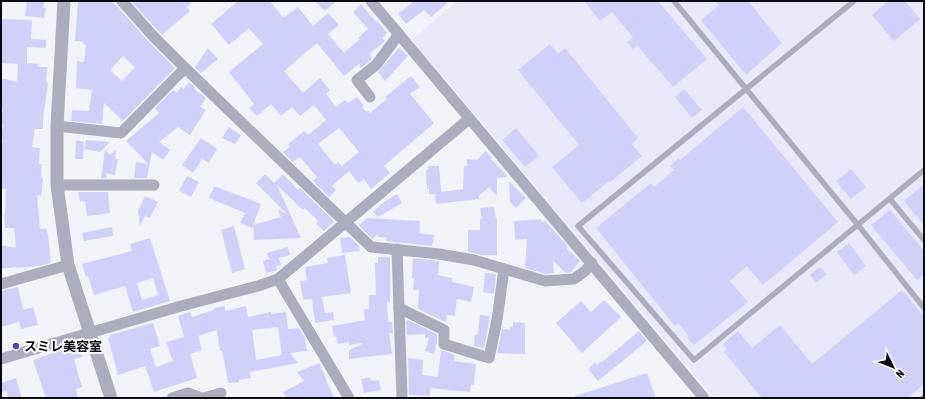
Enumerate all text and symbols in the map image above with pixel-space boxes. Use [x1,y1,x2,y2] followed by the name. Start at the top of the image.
[24,339,102,354] place label: スミレ美容室
[11,341,21,351] marker: スミレ美容室
[873,347,913,387] north arrow
[894,367,907,380] text: N

